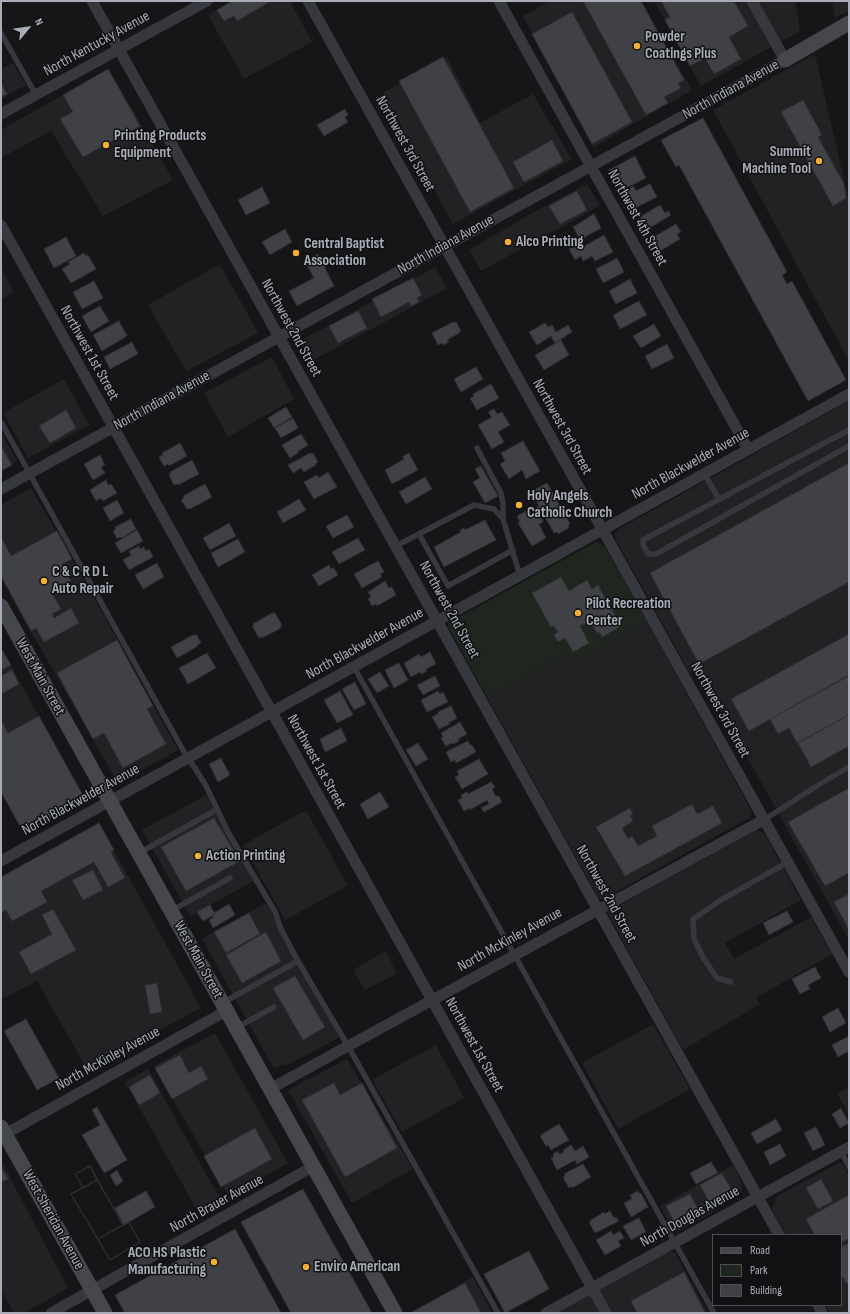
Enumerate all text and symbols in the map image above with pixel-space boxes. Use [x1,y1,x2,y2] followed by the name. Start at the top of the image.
[41,7,153,81] street label: North Kentucky Avenue
[8,8,48,48] north arrow
[32,16,46,28] text: N
[645,28,716,63] place label: Powder Coatings Plus
[632,41,642,51] marker: Powder Coatings Plus
[680,56,782,124] street label: North Indiana Avenue
[371,93,439,195] street label: Northwest 3rd Street
[114,127,206,162] place label: Printing Products Equipment
[101,140,111,150] marker: Printing Products Equipment
[742,143,811,178] place label: Summit Machine Tool
[814,156,824,166] marker: Summit Machine Tool
[603,167,671,269] street label: Northwest 4th Street
[395,211,497,279] street label: North Indiana Avenue
[516,233,584,251] place label: Alco Printing
[304,235,384,270] place label: Central Baptist Association
[503,237,513,247] marker: Alco Printing
[291,248,301,258] marker: Central Baptist Association
[257,276,325,380] street label: Northwest 2nd Street
[56,303,122,403] street label: Northwest 1st Street
[111,367,213,435] street label: North Indiana Avenue
[528,376,596,478] street label: Northwest 3rd Street
[629,424,753,504] street label: North Blackwelder Avenue
[527,487,612,522] place label: Holy Angels Catholic Church
[514,500,524,510] marker: Holy Angels Catholic Church
[415,558,483,662] street label: Northwest 2nd Street
[52,563,113,598] place label: C & C R D L Auto Repair
[39,576,49,586] marker: C & C R D L Auto Repair
[586,595,671,630] place label: Pilot Recreation Center
[303,604,427,684] street label: North Blackwelder Avenue
[573,608,583,618] marker: Pilot Recreation Center
[11,635,69,719] street label: West Main Street
[686,659,754,761] street label: Northwest 3rd Street
[283,712,349,812] street label: Northwest 1st Street
[19,760,143,840] street label: North Blackwelder Avenue
[572,842,640,946] street label: Northwest 2nd Street
[206,847,285,865] place label: Action Printing
[193,851,203,861] marker: Action Printing
[455,904,565,976] street label: North McKinley Avenue
[169,918,227,1002] street label: West Main Street
[441,995,507,1095] street label: Northwest 1st Street
[53,1023,163,1095] street label: North McKinley Avenue
[18,1167,88,1273] street label: West Sheridan Avenue
[167,1171,267,1237] street label: North Brauer Avenue
[637,1182,743,1252] street label: North Douglas Avenue
[712,1234,842,1306] legend
[750,1243,770,1258] text: Road
[128,1244,206,1279] place label: ACO HS Plastic Manufacturing
[209,1257,219,1267] marker: ACO HS Plastic Manufacturing
[314,1258,400,1276] place label: Enviro American
[301,1262,311,1272] marker: Enviro American
[750,1263,768,1278] text: Park
[750,1283,782,1298] text: Building

